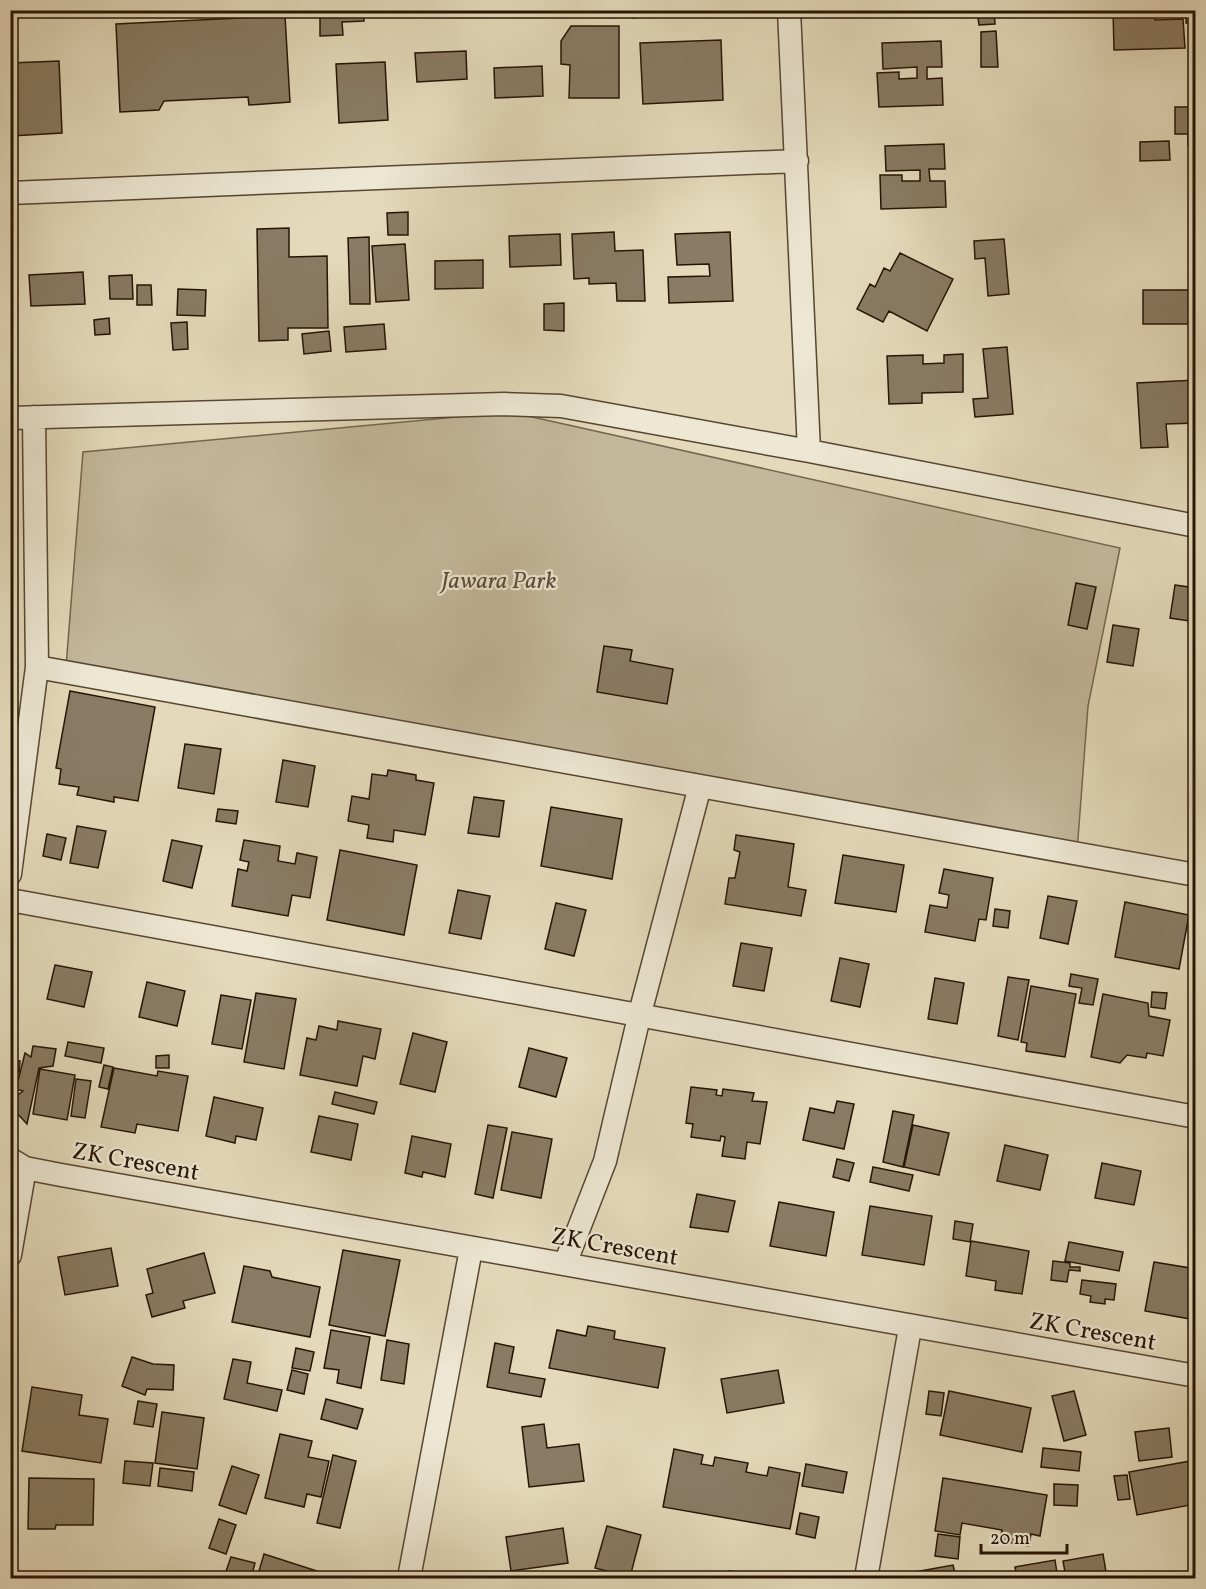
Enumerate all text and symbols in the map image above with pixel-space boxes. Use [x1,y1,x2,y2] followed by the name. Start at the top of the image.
[439,565,557,599] park label: Jawara Park
[69,1135,202,1191] street label: ZK Crescent
[548,1220,681,1276] street label: ZK Crescent
[1026,1305,1159,1361] street label: ZK Crescent
[981,1517,1066,1555] scale bar
[990,1527,1030,1552] text: 20 m

